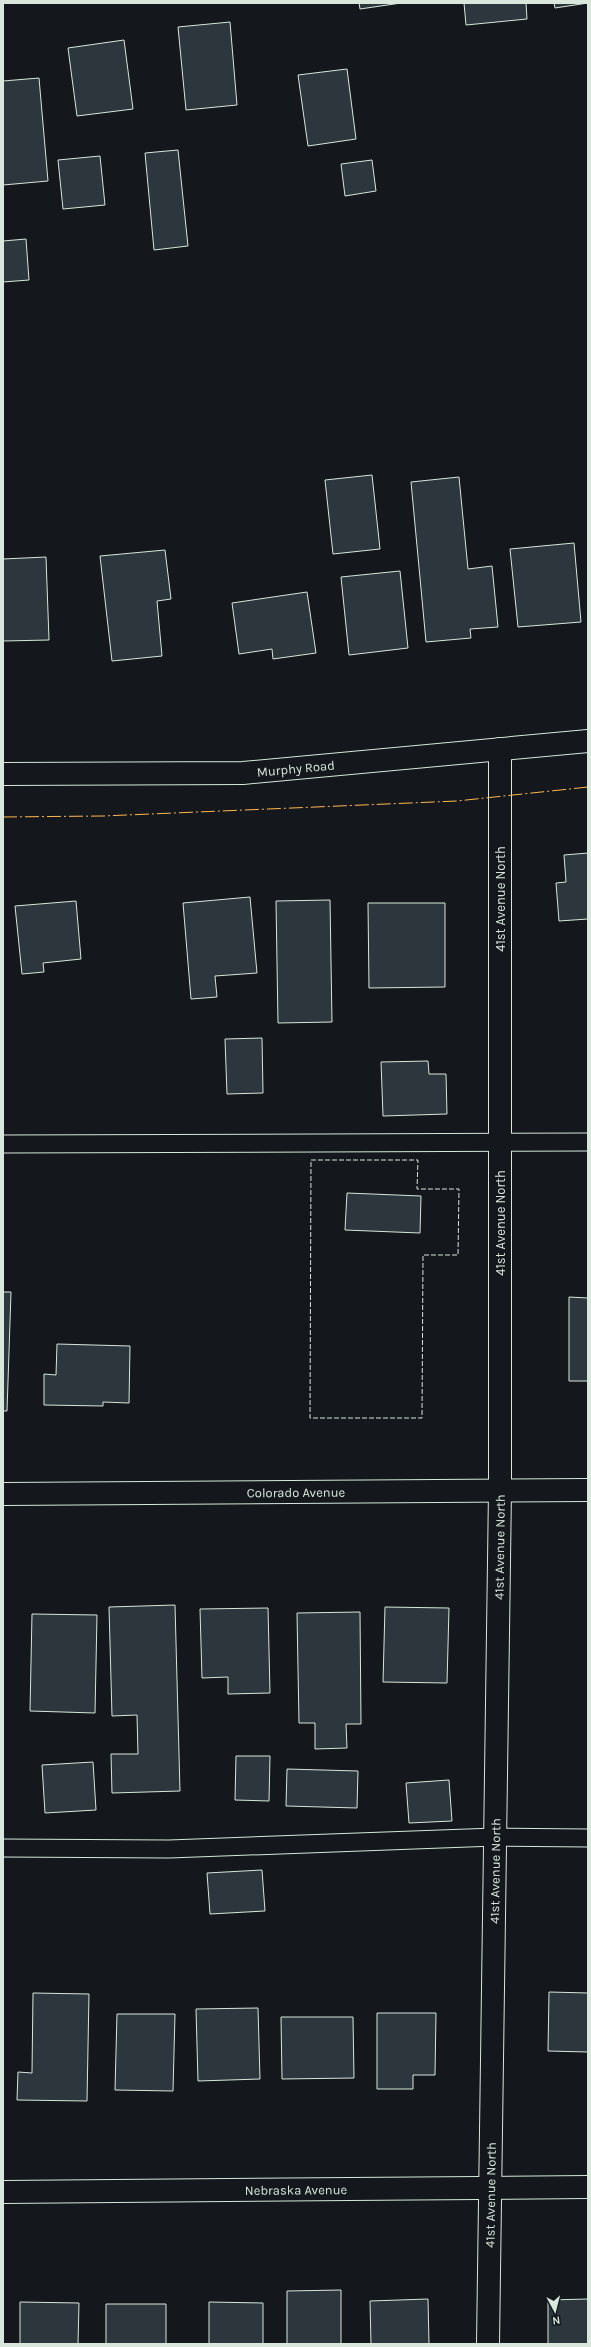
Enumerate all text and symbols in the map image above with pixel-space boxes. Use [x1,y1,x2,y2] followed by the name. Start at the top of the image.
[256,757,335,779] street label: Murphy Road
[493,846,508,952] street label: 41st Avenue North
[493,1170,508,1276] street label: 41st Avenue North
[247,1484,346,1500] street label: Colorado Avenue
[491,1494,507,1600] street label: 41st Avenue North
[486,1818,503,1924] street label: 41st Avenue North
[482,2142,498,2248] street label: 41st Avenue North
[245,2182,348,2197] street label: Nebraska Avenue
[535,2291,575,2331] north arrow
[551,2313,561,2327] text: N

